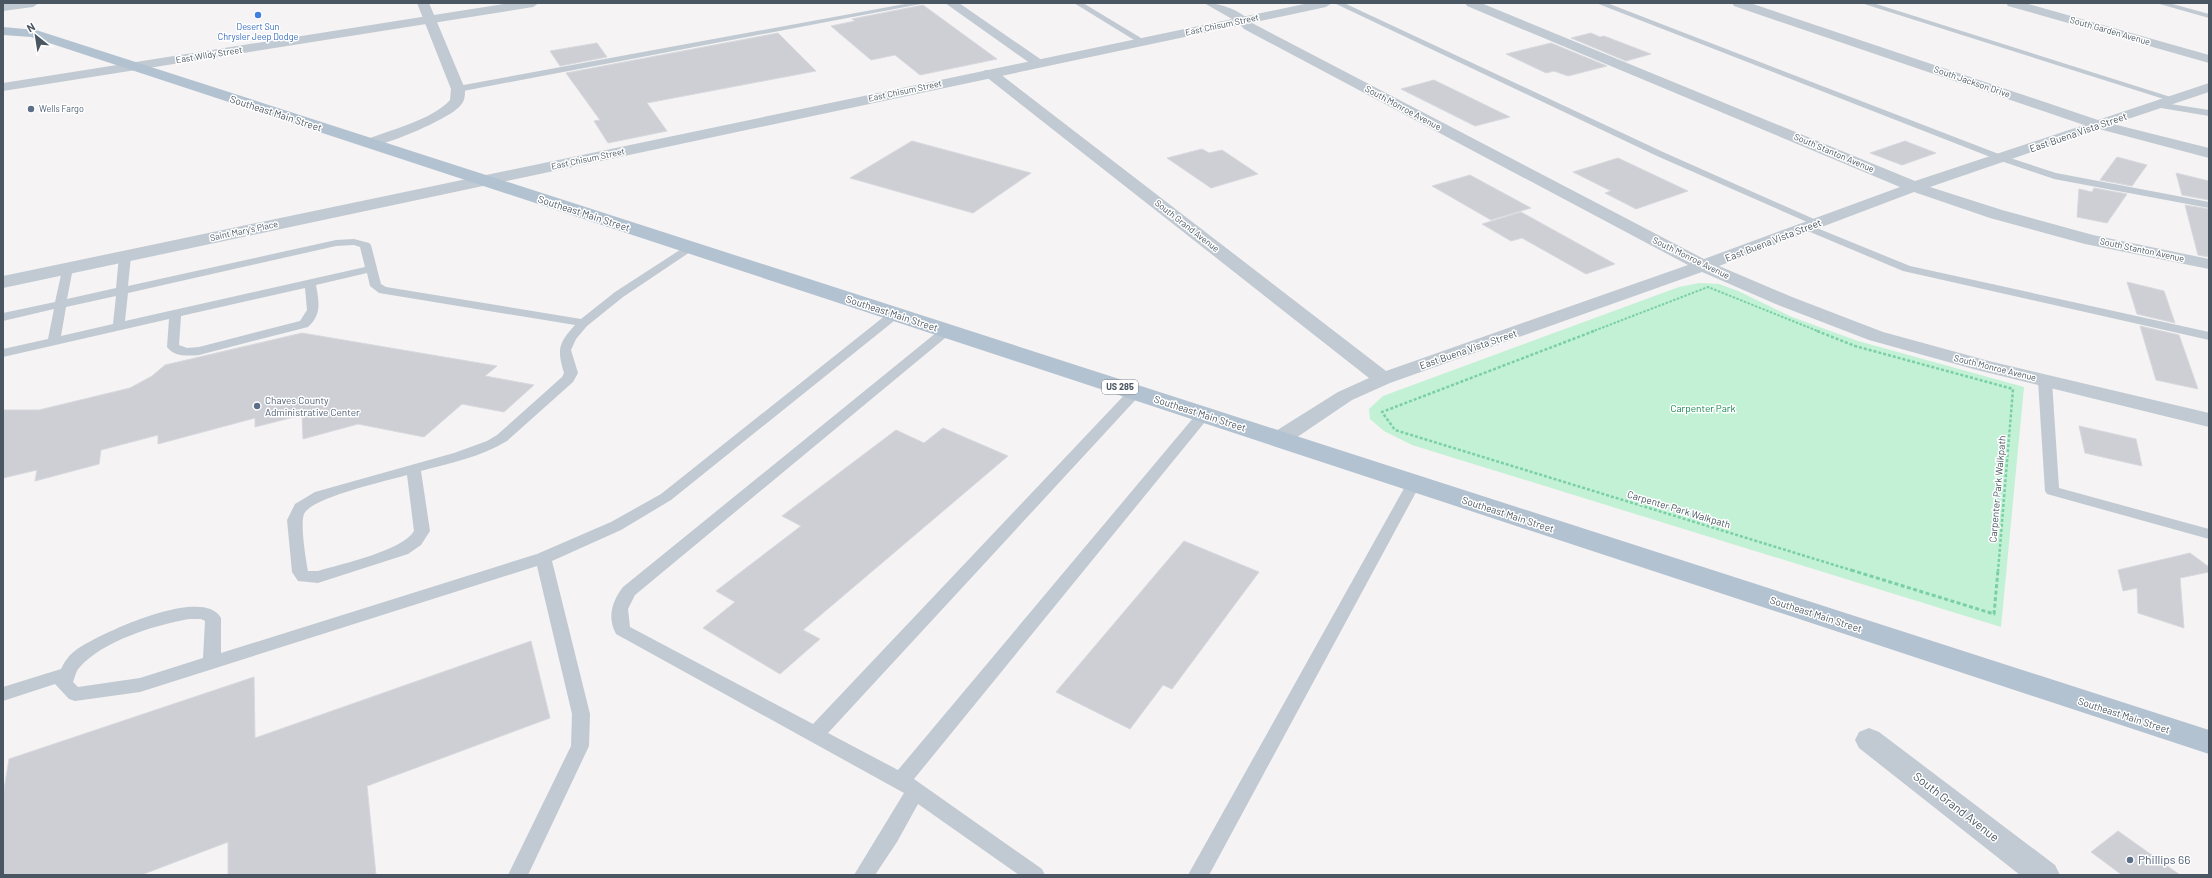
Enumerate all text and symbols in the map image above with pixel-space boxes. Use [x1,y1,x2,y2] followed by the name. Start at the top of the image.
[253,10,263,20] marker: Desert Sun Chrysler Jeep Dodge
[1184,11,1260,38] street label: East Chisum Street
[2069,14,2152,47] street label: South Garden Avenue
[16,16,56,56] north arrow
[24,19,37,34] text: N
[218,21,298,42] place label: Desert Sun Chrysler Jeep Dodge
[175,44,243,65] street label: East Wildy Street
[1933,63,2012,100] street label: South Jackson Drive
[867,77,943,104] street label: East Chisum Street
[1363,83,1443,132] street label: South Monroe Avenue
[229,92,324,134] street label: Southeast Main Street
[39,103,84,114] place label: Wells Fargo
[26,104,36,114] marker: Wells Fargo
[2028,110,2129,154] street label: East Buena Vista Street
[1792,131,1876,175] street label: South Stanton Avenue
[550,145,626,172] street label: East Chisum Street
[537,192,632,234] street label: Southeast Main Street
[1153,197,1222,254] street label: South Grand Avenue
[1723,216,1823,264] street label: East Buena Vista Street
[209,218,279,243] street label: Saint Mary's Place
[1651,234,1732,281] street label: South Monroe Avenue
[2099,235,2186,264] street label: South Stanton Avenue
[845,292,940,334] street label: Southeast Main Street
[1418,327,1519,371] street label: East Buena Vista Street
[1953,352,2038,383] street label: South Monroe Avenue
[1102,380,1138,394] road number: US 285
[1153,392,1248,434] street label: Southeast Main Street
[265,394,360,418] place label: Chaves County Administrative Center
[252,401,262,411] marker: Chaves County Administrative Center
[1670,402,1736,414] park label: Carpenter Park
[1986,435,2008,543] street label: Carpenter Park Walkpath
[1626,488,1732,530] street label: Carpenter Park Walkpath
[1461,493,1556,535] street label: Southeast Main Street
[1769,593,1864,635] street label: Southeast Main Street
[2077,694,2172,736] street label: Southeast Main Street
[1911,769,2002,844] street label: South Grand Avenue
[2138,852,2190,866] place label: Phillips 66
[2125,855,2135,865] marker: Phillips 66

